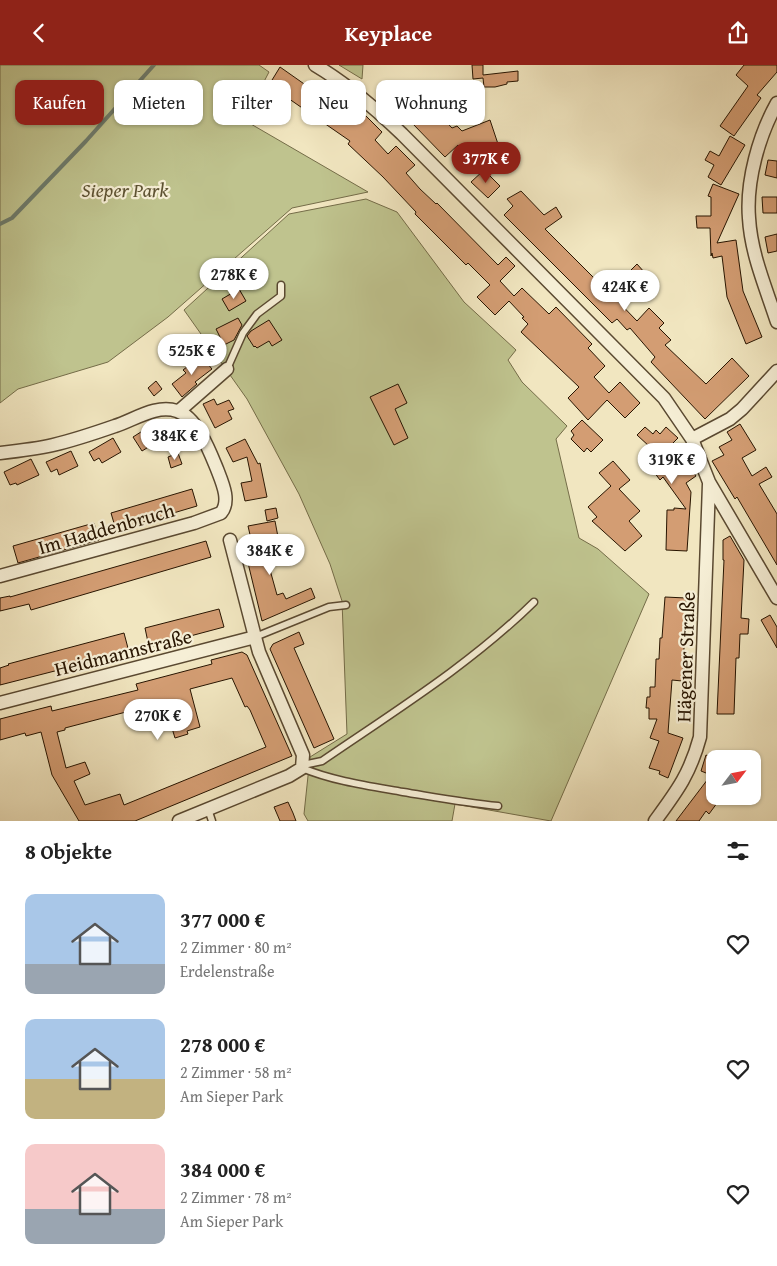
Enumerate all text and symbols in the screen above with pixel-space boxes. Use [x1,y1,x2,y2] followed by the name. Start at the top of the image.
[345,17,432,49] text: Keyplace
[25,19,53,47] icon: back
[724,19,752,47] icon: share
[15,80,104,125] chip: Kaufen
[114,80,203,125] chip: Mieten
[213,80,291,125] chip: Filter
[301,80,366,125] chip: Neu
[376,80,485,125] chip: Wohnung
[445,141,527,184] pin: 377K €
[463,146,509,170] text: 377K €
[82,175,169,204] park label: Sieper Park
[193,257,275,300] pin: 278K €
[211,262,257,286] text: 278K €
[584,269,666,312] pin: 424K €
[602,274,648,298] text: 424K €
[151,333,233,376] pin: 525K €
[169,338,215,362] text: 525K €
[134,419,216,461] pin: 384K €
[152,423,198,447] text: 384K €
[631,443,713,485] pin: 319K €
[649,447,695,471] text: 319K €
[34,495,178,561] street label: Im Haddenbruch
[229,533,311,576] pin: 384K €
[247,538,293,562] text: 384K €
[668,591,702,723] street label: Hägener Straße
[51,621,195,683] street label: Heidmannstraße
[117,699,199,741] pin: 270K €
[135,703,181,727] text: 270K €
[706,750,761,805] north arrow
[706,750,761,805] map controls
[25,836,112,867] text: 8 Objekte
[724,837,752,865] icon: filters
[180,904,265,935] text: 377 000 €
[65,914,125,974] icon: home
[724,930,752,958] icon: heart
[180,935,292,959] text: 2 Zimmer · 80 m²
[180,959,274,983] text: Erdelenstraße
[180,1029,265,1060] text: 278 000 €
[65,1039,125,1099] icon: home
[724,1055,752,1083] icon: heart
[180,1060,292,1084] text: 2 Zimmer · 58 m²
[180,1084,283,1108] text: Am Sieper Park
[180,1154,265,1185] text: 384 000 €
[65,1164,125,1224] icon: home
[724,1180,752,1208] icon: heart
[180,1185,292,1209] text: 2 Zimmer · 78 m²
[180,1209,283,1233] text: Am Sieper Park

